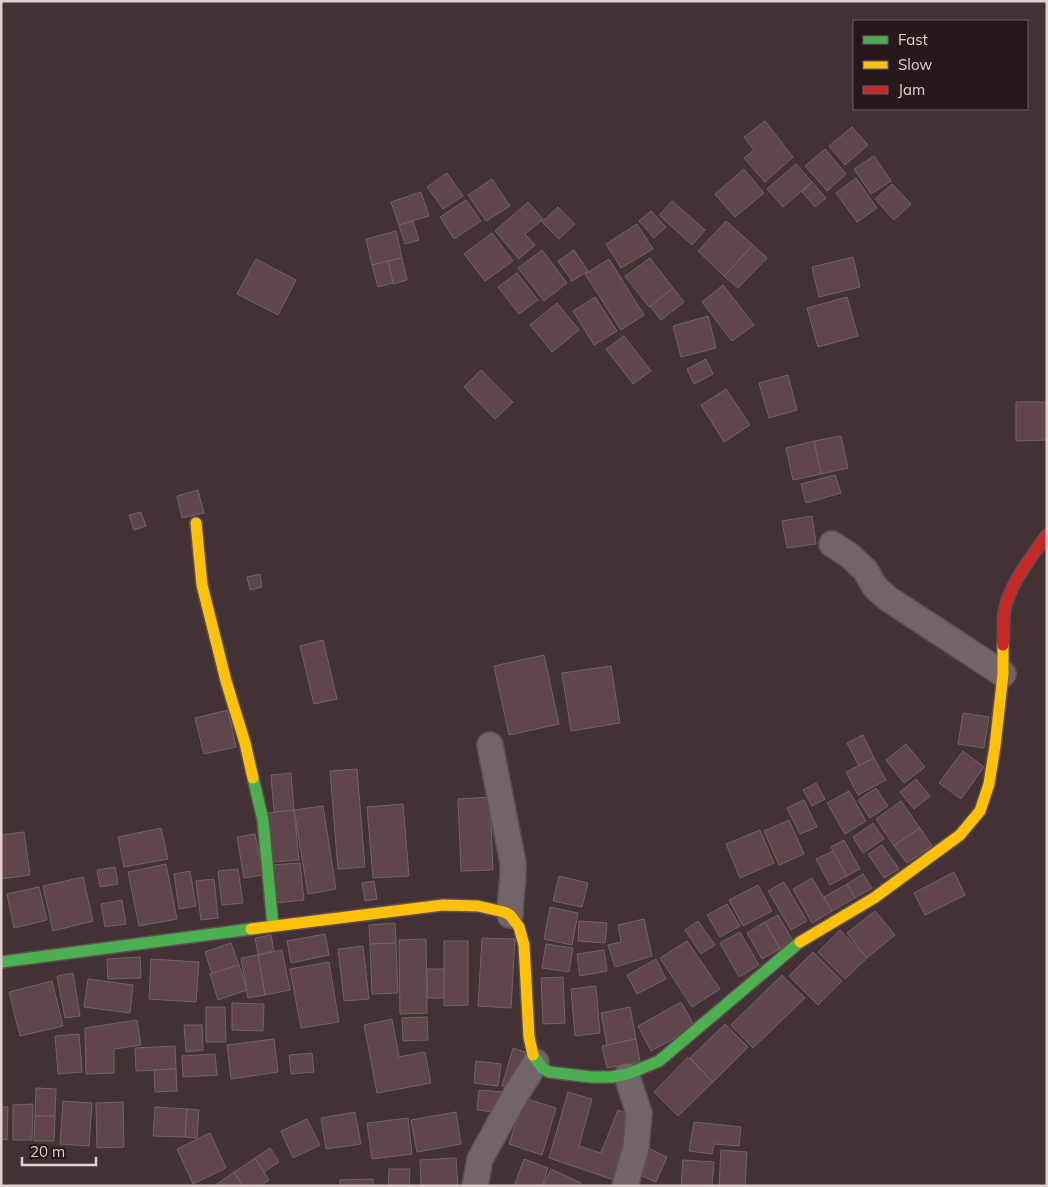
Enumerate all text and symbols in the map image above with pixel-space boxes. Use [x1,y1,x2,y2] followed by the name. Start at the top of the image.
[853,20,1028,110] legend
[898,30,928,49] text: Fast
[898,55,932,74] text: Slow
[898,80,925,99] text: Jam
[22,1134,96,1166] scale bar
[30,1142,65,1161] text: 20 m

